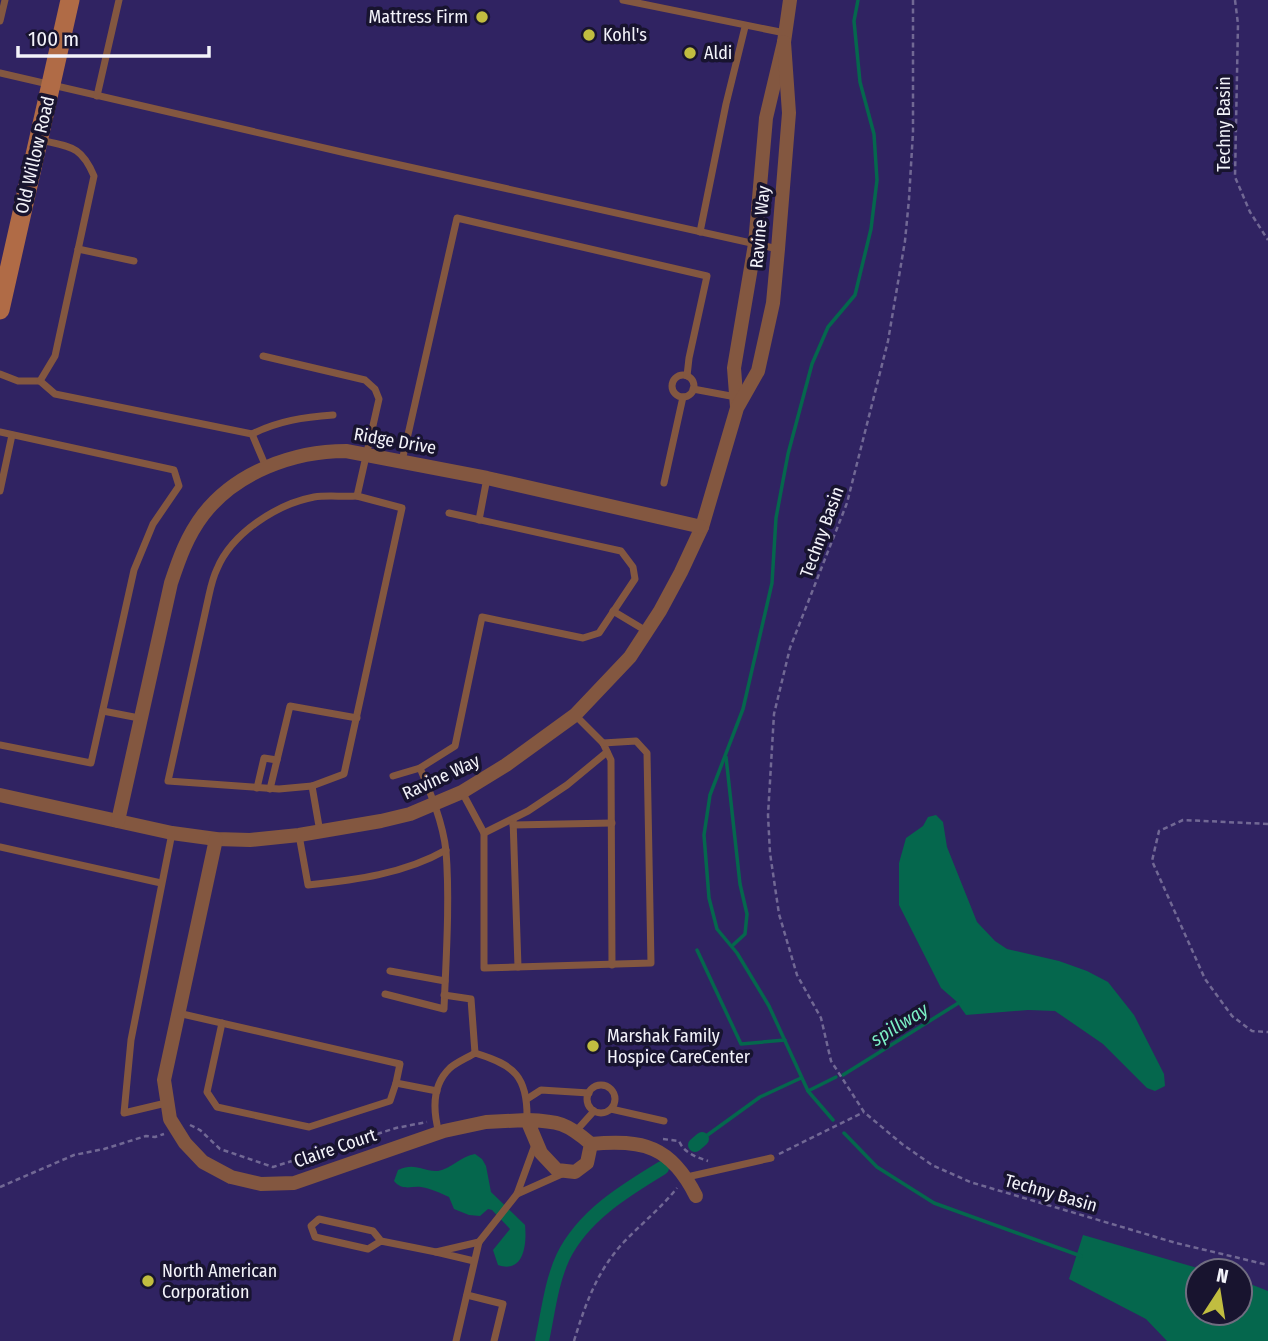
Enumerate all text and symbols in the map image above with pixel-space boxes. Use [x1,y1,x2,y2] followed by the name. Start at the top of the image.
[369,6,468,28] place label: Mattress Firm
[474,9,490,25] marker: Mattress Firm
[18,14,208,58] scale bar
[603,24,647,46] place label: Kohl's
[28,26,79,52] text: 100 m
[581,27,597,43] marker: Kohl's
[704,42,732,64] place label: Aldi
[682,45,698,61] marker: Aldi
[1213,76,1235,172] street label: Techny Basin
[11,94,59,216] street label: Old Willow Road
[745,185,775,269] street label: Ravine Way
[352,423,438,459] street label: Ridge Drive
[795,483,849,581] street label: Techny Basin
[399,750,483,804] street label: Ravine Way
[865,998,933,1051] water label: spillway
[607,1025,751,1068] place label: Marshak Family Hospice CareCenter
[585,1038,601,1054] marker: Marshak Family Hospice CareCenter
[291,1124,379,1172] street label: Claire Court
[1002,1169,1100,1217] street label: Techny Basin
[1184,1257,1254,1327] north arrow
[162,1260,277,1303] place label: North American Corporation
[1214,1263,1230,1288] text: N
[140,1273,156,1289] marker: North American Corporation

